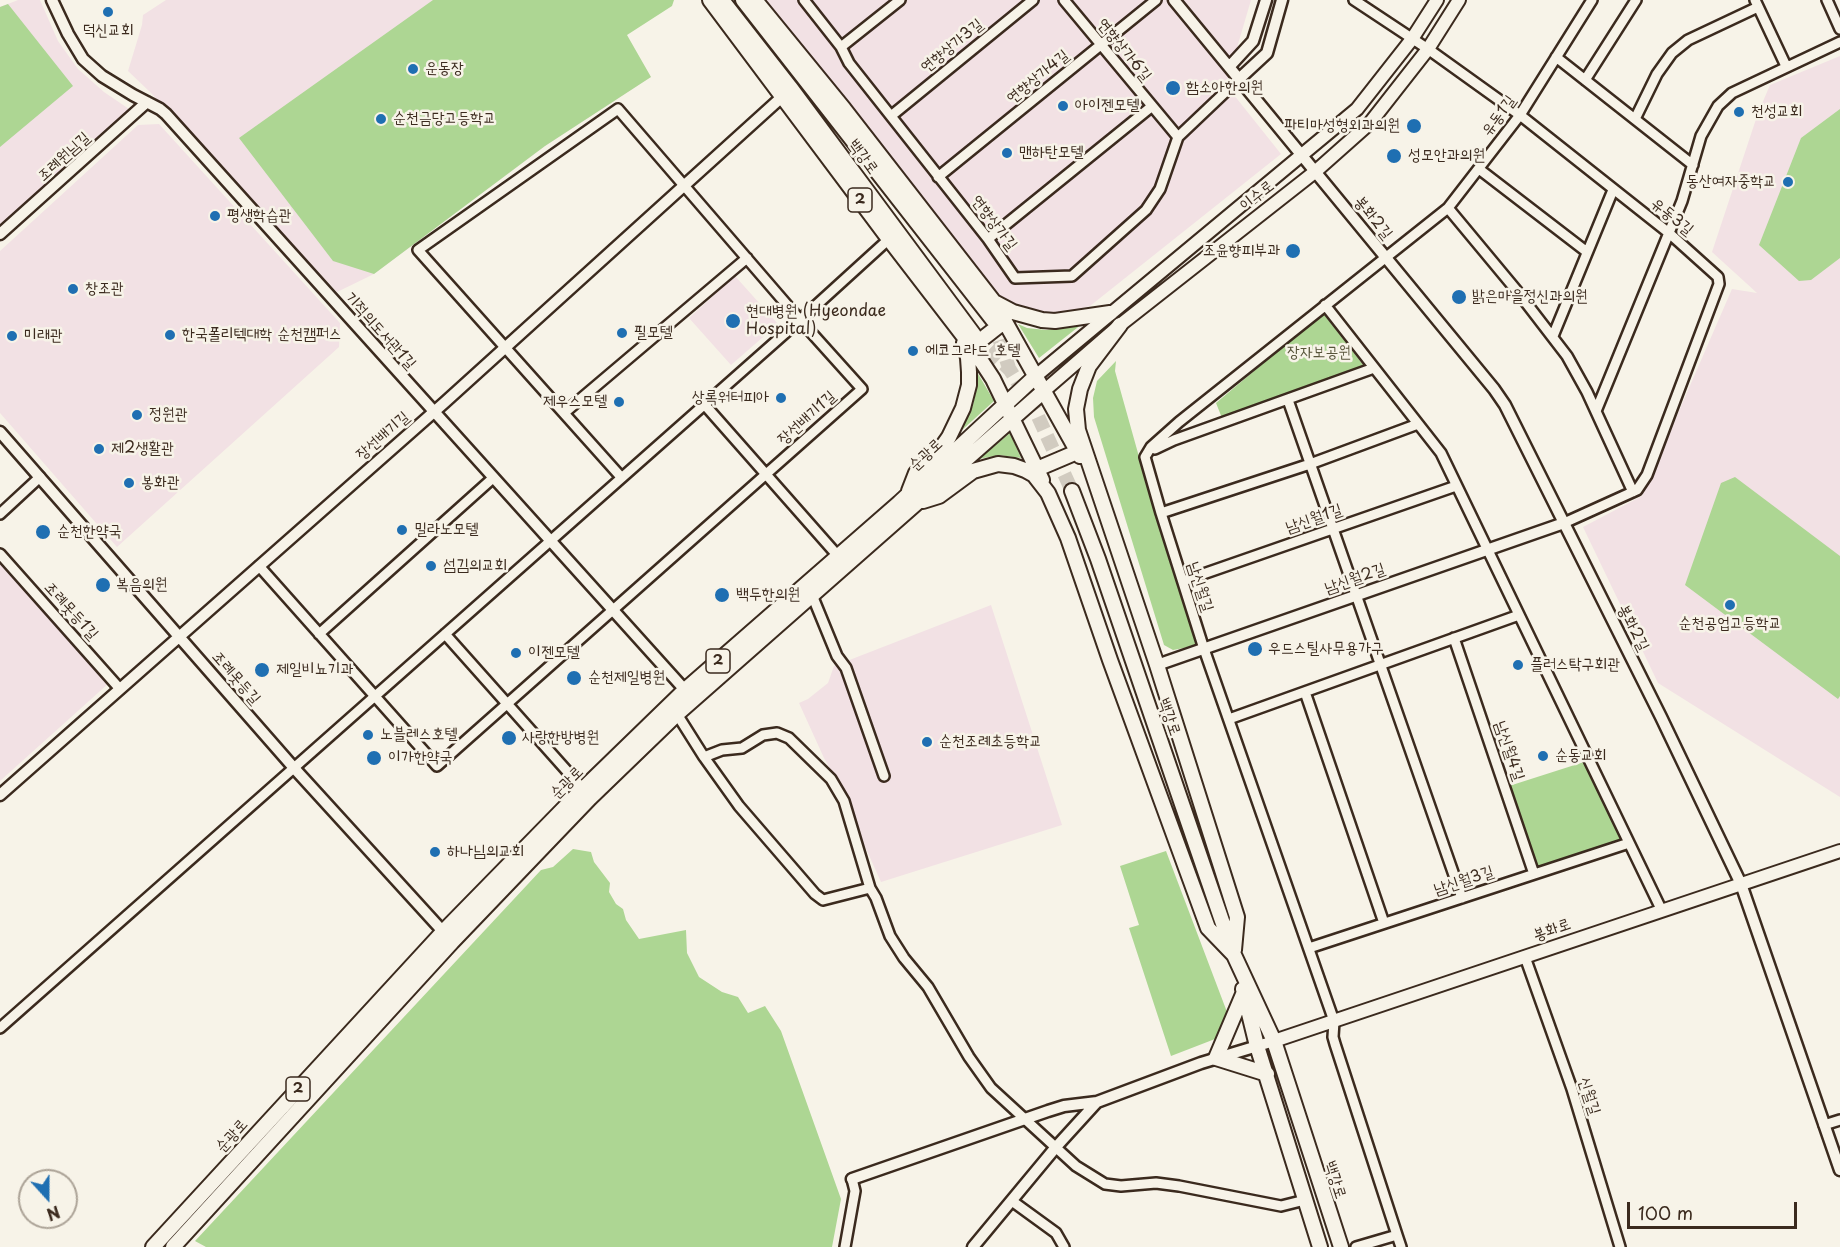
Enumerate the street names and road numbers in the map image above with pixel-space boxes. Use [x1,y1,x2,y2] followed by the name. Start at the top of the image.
[917,15,987,77] street label: 연향상가3길
[1093,15,1155,85] street label: 연향상가6길
[1003,46,1073,108] street label: 연향상가4길
[1478,92,1520,140] street label: 유동1길
[34,128,94,186] street label: 조례원님길
[844,136,882,178] street label: 백강로
[1236,177,1278,215] street label: 이수로
[848,188,872,212] road number: 2
[967,192,1021,254] street label: 연향상가길
[1350,193,1396,243] street label: 봉화2길
[1647,194,1697,240] street label: 유동3길
[340,288,420,374] street label: 기적의도서관1길
[774,387,840,449] street label: 장선배기1길
[352,408,414,464] street label: 장선배기길
[905,435,947,475] street label: 순광로
[1283,500,1345,538] street label: 남신월1길
[1183,560,1217,614] street label: 남신월길
[1322,560,1388,598] street label: 남신월2길
[40,578,102,644] street label: 조례못등1길
[1613,601,1653,655] street label: 봉화2길
[208,647,264,709] street label: 조례못등길
[706,649,730,673] road number: 2
[1154,696,1184,738] street label: 백강로
[1490,719,1528,783] street label: 남신월4길
[547,763,587,803] street label: 순광로
[1432,862,1496,900] street label: 남신월3길
[1531,915,1573,945] street label: 봉화로
[1574,1075,1604,1117] street label: 신월길
[286,1077,310,1101] road number: 2
[212,1115,252,1157] street label: 순광로
[1320,1159,1350,1201] street label: 백강로

